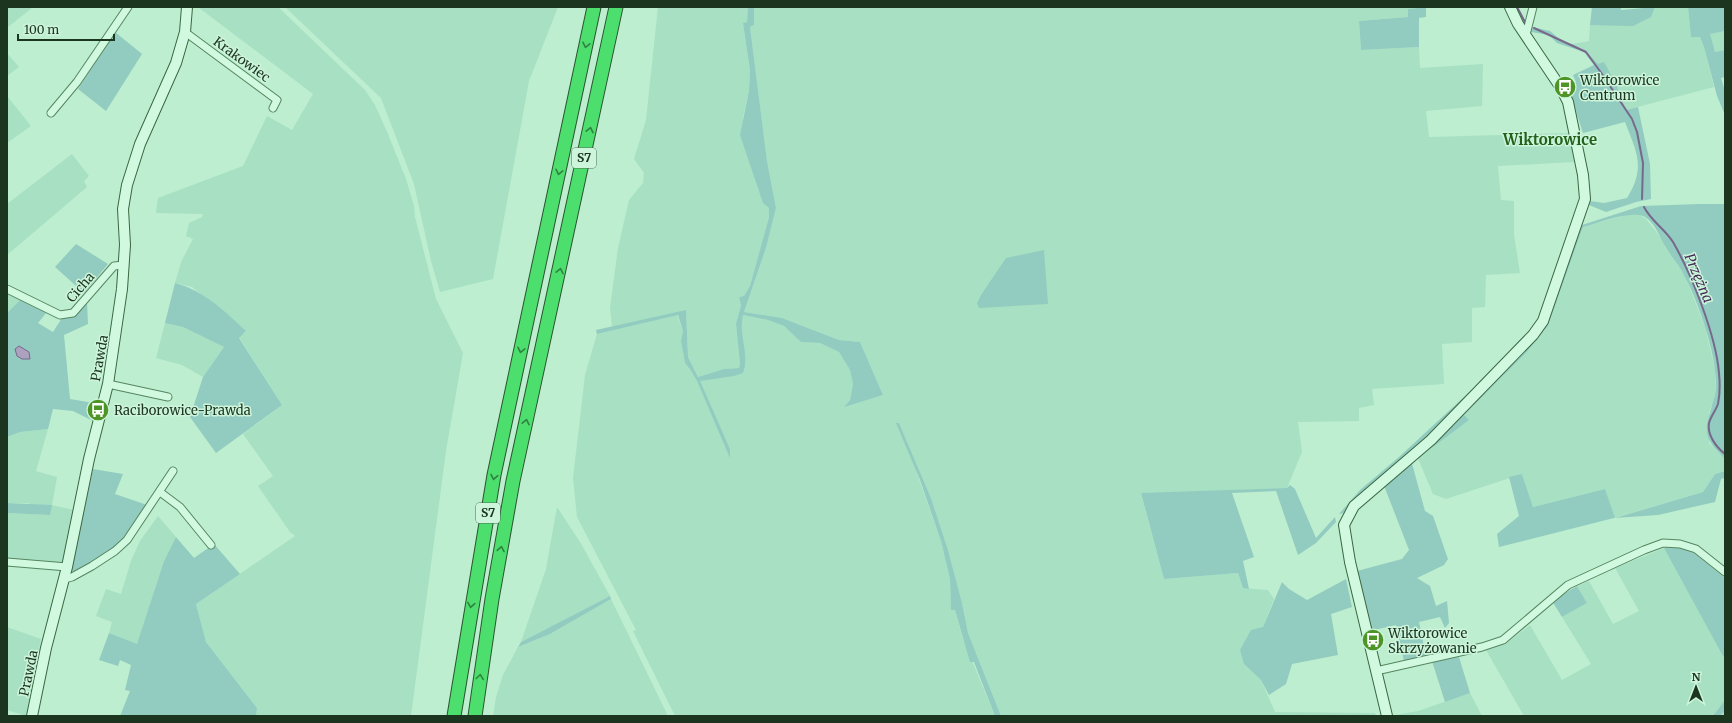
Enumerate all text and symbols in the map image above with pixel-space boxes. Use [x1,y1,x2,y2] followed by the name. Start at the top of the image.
[18,16,114,42] scale bar
[24,22,59,37] text: 100 m
[210,33,274,86] street label: Krakowiec
[583,42,591,48] one-way arrow
[1579,72,1659,104] place label: Wiktorowice Centrum
[1552,74,1578,100] bus stop icon: Wiktorowice Centrum
[586,127,594,133] one-way arrow
[1502,130,1597,149] district label: Wiktorowice
[572,148,596,168] road number: S7
[555,169,564,175] one-way arrow
[1681,251,1717,305] water label: Przężna
[555,268,563,274] one-way arrow
[63,269,98,306] street label: Cicha
[87,334,112,383] street label: Prawda
[518,347,526,353] one-way arrow
[85,397,111,423] bus stop icon: Raciborowice-Prawda
[114,402,251,419] place label: Raciborowice-Prawda
[522,418,530,425] one-way arrow
[490,474,499,480] one-way arrow
[476,503,500,523] road number: S7
[496,546,505,552] one-way arrow
[468,602,476,608] one-way arrow
[1387,625,1477,657] place label: Wiktorowice Skrzyżowanie
[1360,627,1386,653] bus stop icon: Wiktorowice Skrzyżowanie
[15,648,42,698] street label: Prawda
[1676,667,1716,707] north arrow
[1692,670,1701,684] text: N
[475,674,484,680] one-way arrow

